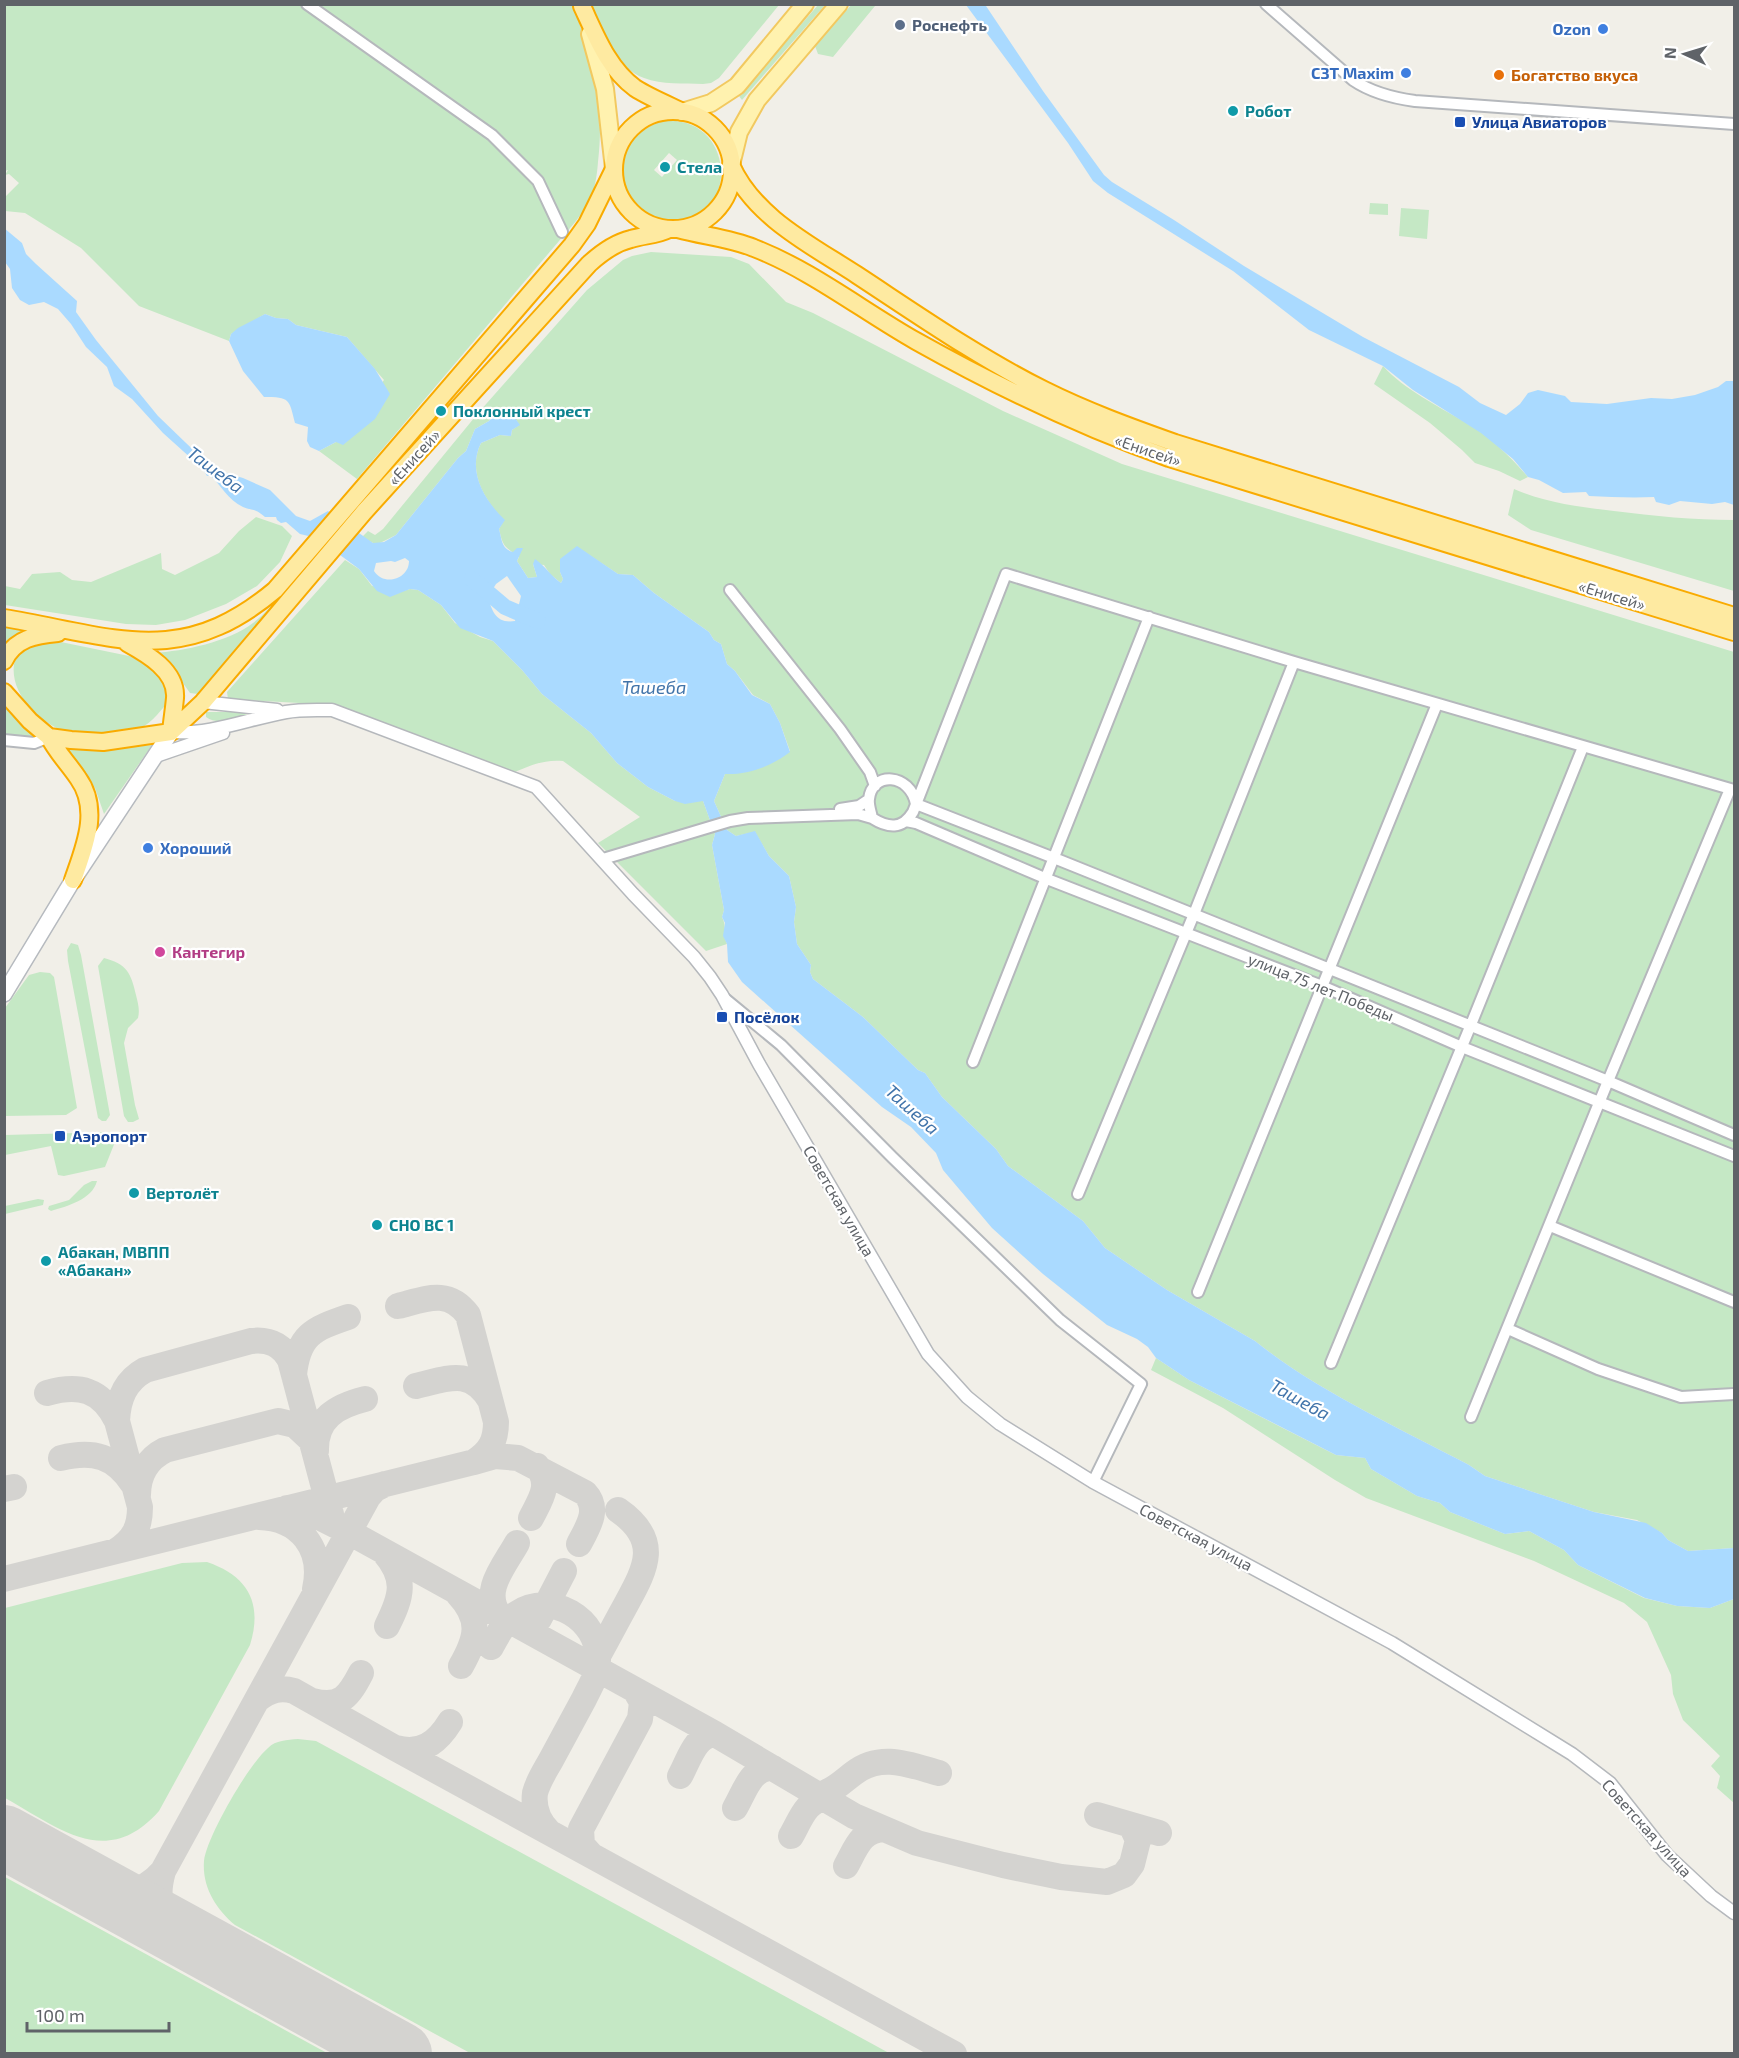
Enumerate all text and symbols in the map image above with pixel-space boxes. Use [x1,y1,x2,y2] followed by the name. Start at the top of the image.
[912,15,987,34] place label: Роснефть
[893,18,907,32] marker: Роснефть
[1553,19,1591,38] place label: Ozon
[1596,22,1610,36] marker: Ozon
[1655,24,1715,84] north arrow
[1660,46,1679,59] text: N
[1311,63,1394,82] place label: СЗТ Maxim
[1511,65,1638,84] place label: Богатство вкуса
[1399,66,1413,80] marker: СЗТ Maxim
[1492,68,1506,82] marker: Богатство вкуса
[1245,101,1291,120] place label: Робот
[1226,104,1240,118] marker: Робот
[1472,112,1607,131] place label: Улица Авиаторов
[1453,115,1467,129] marker: Улица Авиаторов
[677,157,722,176] place label: Стела
[658,160,672,174] marker: Стела
[453,401,591,420] place label: Поклонный крест
[434,404,448,418] marker: Поклонный крест
[383,425,444,489] street label: «Енисей»
[1112,429,1184,470] street label: «Енисей»
[183,441,248,497] water label: Ташеба
[1576,575,1648,614] street label: «Енисей»
[622,676,686,698] water label: Ташеба
[160,838,232,857] place label: Хороший
[141,841,155,855] marker: Хороший
[172,942,245,961] place label: Кантегир
[153,945,167,959] marker: Кантегир
[1245,949,1397,1025] street label: улица 75 лет Победы
[734,1007,800,1026] place label: Посёлок
[715,1010,729,1024] marker: Посёлок
[881,1079,944,1139] water label: Ташеба
[72,1126,147,1145] place label: Аэропорт
[53,1129,67,1143] marker: Аэропорт
[799,1142,879,1260] street label: Советская улица
[146,1183,219,1202] place label: Вертолёт
[127,1186,141,1200] marker: Вертолёт
[389,1215,454,1234] place label: СНО ВС 1
[370,1218,384,1232] marker: СНО ВС 1
[58,1242,170,1279] place label: Абакан, МВПП «Абакан»
[39,1254,53,1268] marker: Абакан, МВПП «Абакан»
[1267,1374,1334,1424] water label: Ташеба
[1136,1499,1256,1575] street label: Советская улица
[1598,1775,1696,1881] street label: Советская улица
[27,1995,170,2033] scale bar
[36,2004,85,2026] text: 100 m

